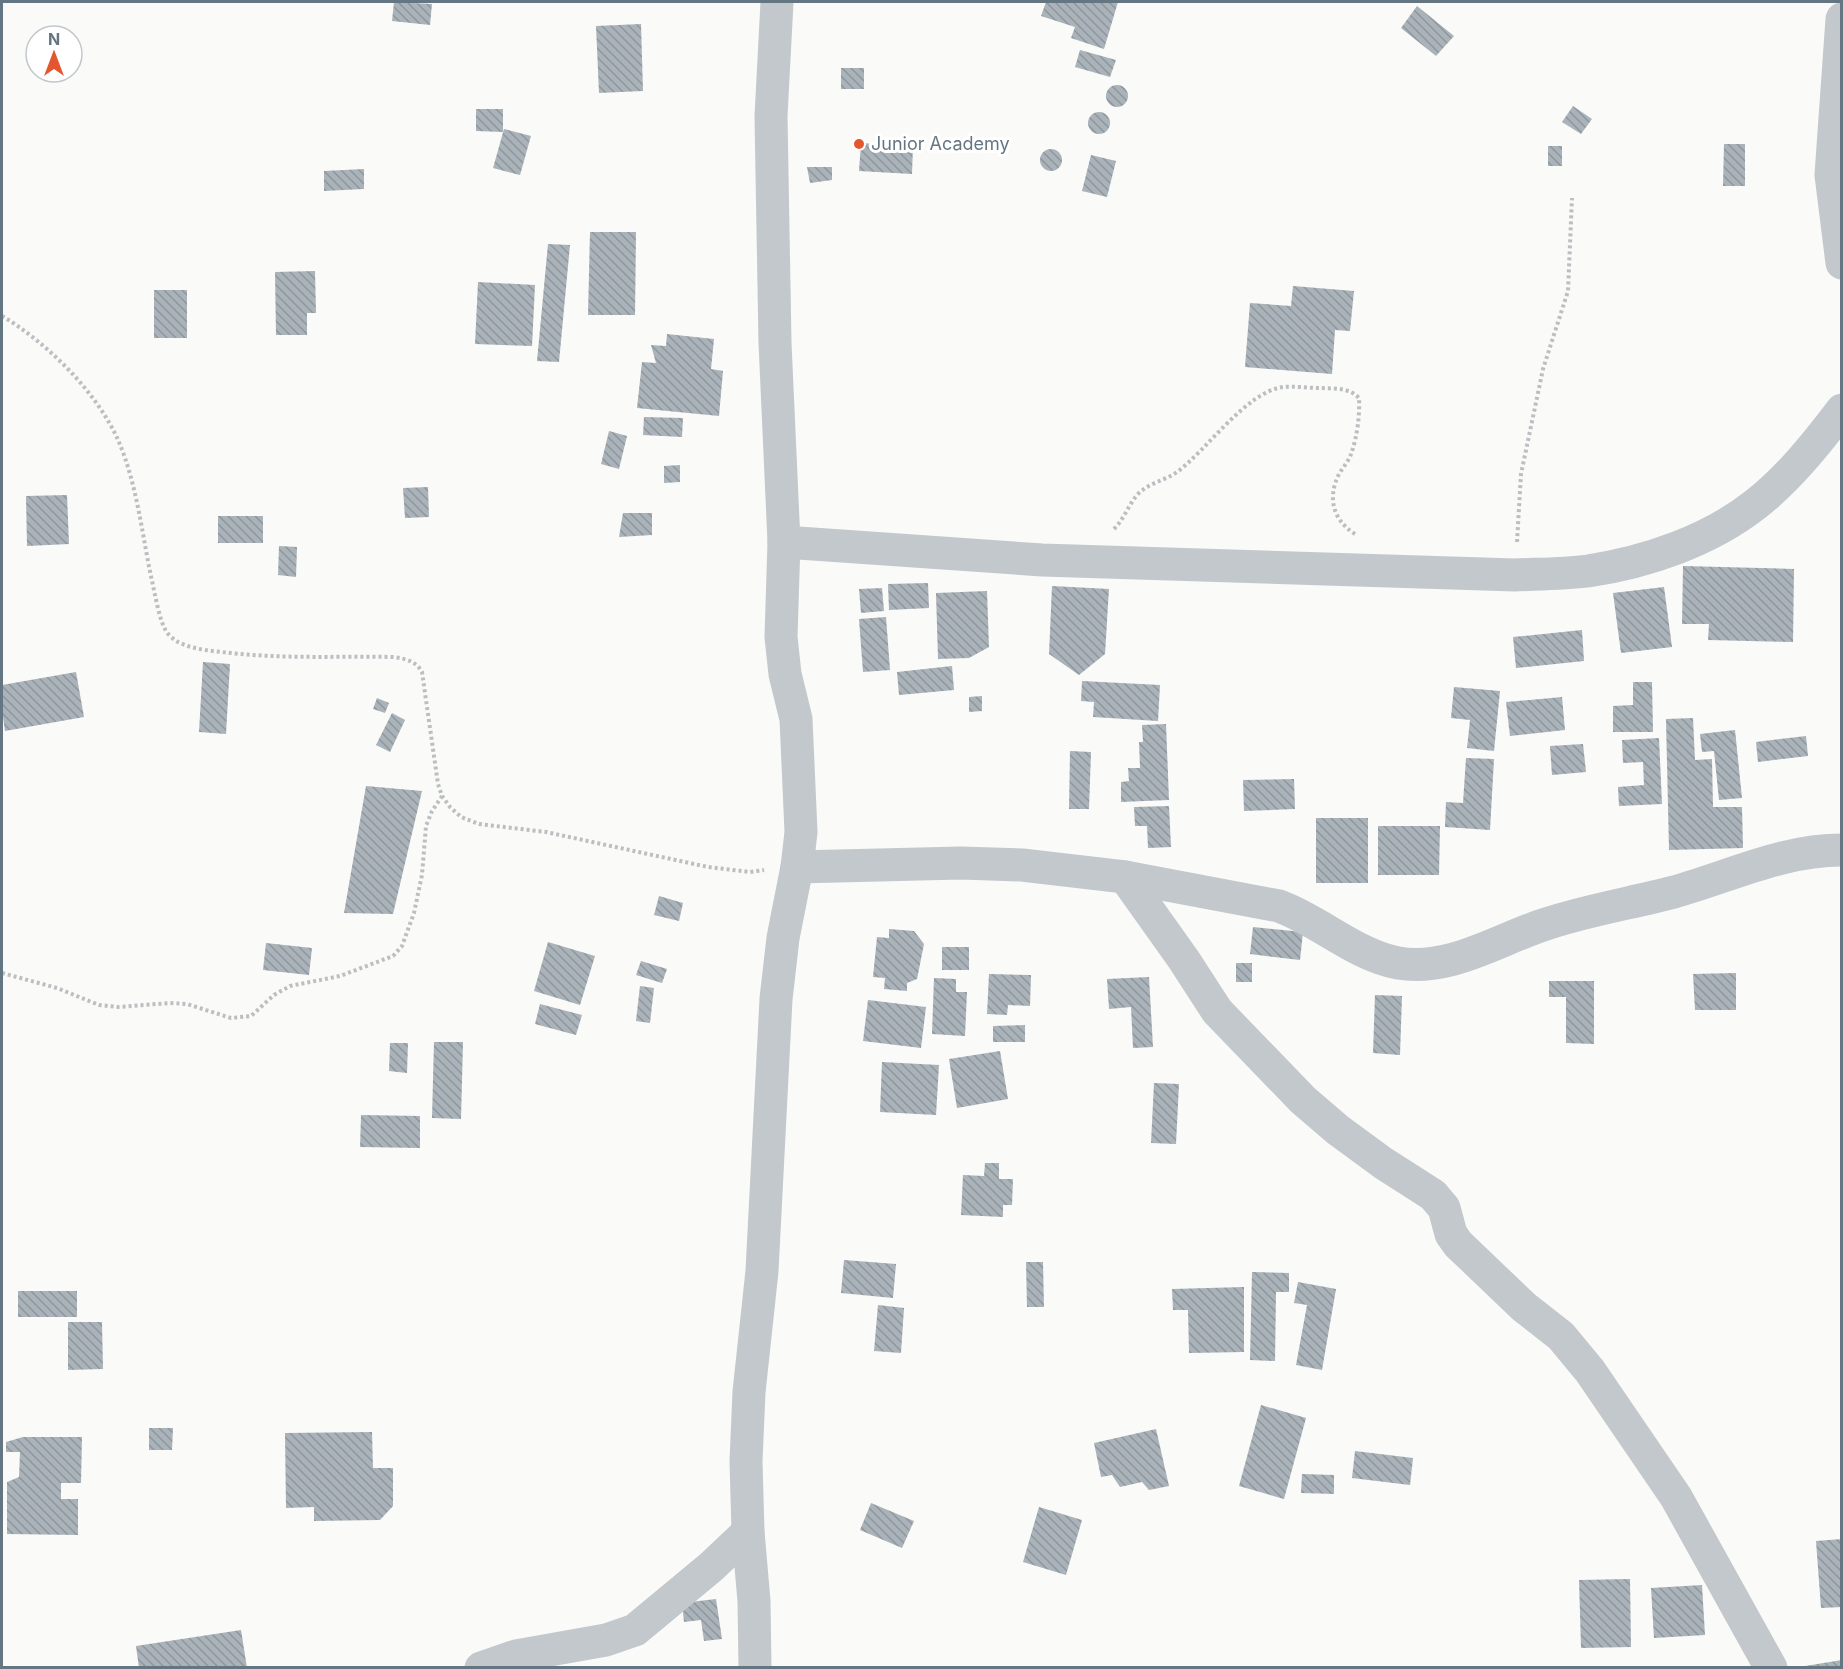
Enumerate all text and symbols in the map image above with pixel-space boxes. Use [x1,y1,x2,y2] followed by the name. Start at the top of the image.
[24,24,84,84] north arrow
[48,29,60,49] text: N
[871,133,1010,154] place label: Junior Academy
[852,137,866,151] marker: Junior Academy

